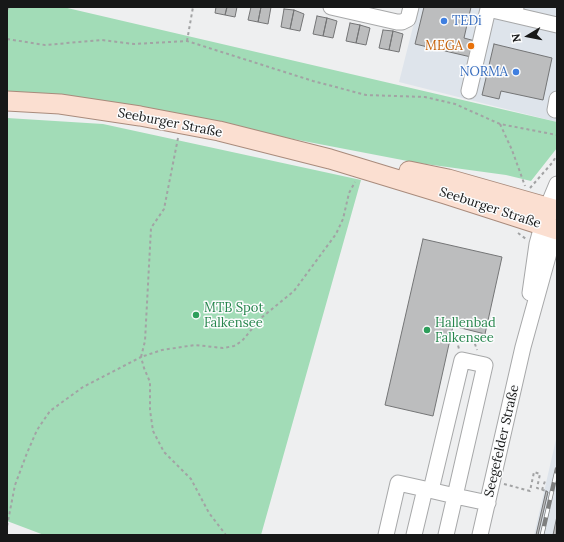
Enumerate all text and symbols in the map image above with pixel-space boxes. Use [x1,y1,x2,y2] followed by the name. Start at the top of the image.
[452,13,482,29] place label: TEDi
[439,16,449,26] marker: TEDi
[508,16,548,56] north arrow
[509,33,524,44] text: N
[425,38,463,54] place label: MEGA
[466,41,476,51] marker: MEGA
[460,64,508,80] place label: NORMA
[511,67,521,77] marker: NORMA
[116,105,224,141] street label: Seeburger Straße
[437,184,543,232] street label: Seeburger Straße
[204,300,263,331] place label: MTB Spot Falkensee
[191,310,201,320] marker: MTB Spot Falkensee
[435,315,496,346] place label: Hallenbad Falkensee
[422,325,432,335] marker: Hallenbad Falkensee
[481,383,523,499] street label: Seegefelder Straße

